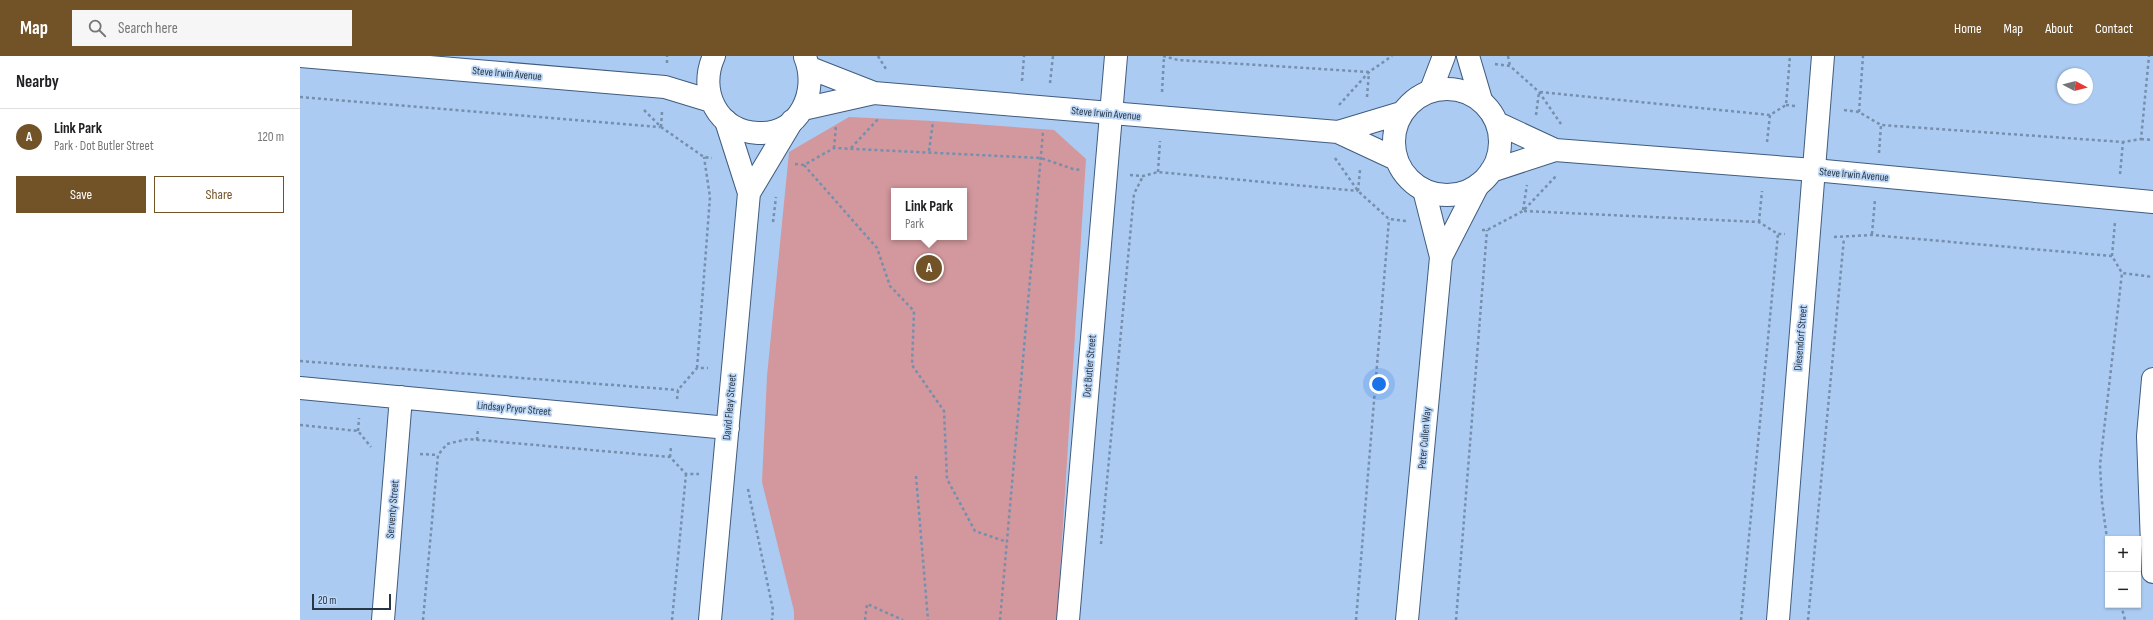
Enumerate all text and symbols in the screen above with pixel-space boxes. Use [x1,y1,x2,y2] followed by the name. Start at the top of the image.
[72,10,352,46] search box
[20,17,48,40] text: Map
[86,17,108,39] icon: search
[118,19,178,38] text: Search here
[1954,20,1982,37] text: Home
[2004,20,2023,37] text: Map
[2045,20,2073,37] text: About
[2095,20,2133,37] text: Contact
[472,64,542,83] street label: Steve Irwin Avenue
[2057,68,2093,104] north arrow
[16,72,59,92] text: Nearby
[1071,104,1141,123] street label: Steve Irwin Avenue
[54,119,102,138] text: Link Park
[26,129,32,145] text: A
[258,129,284,145] text: 120 m
[54,138,154,154] text: Park · Dot Butler Street
[1819,165,1889,184] street label: Steve Irwin Avenue
[16,176,146,213] button: Save
[154,176,284,213] button: Share
[891,188,967,240] popup
[905,197,953,216] text: Link Park
[905,216,924,232] text: Park
[916,253,942,283] pin: A
[1791,304,1810,371] street label: Diesendorf Street
[1080,334,1099,398] street label: Dot Butler Street
[720,373,739,441] street label: David Fleay Street
[1369,374,1389,394] your location
[476,399,552,418] street label: Lindsay Pryor Street
[1415,406,1434,469] street label: Peter Cullen Way
[383,479,402,539] street label: Serventy Street
[2105,536,2141,608] map controls
[2105,536,2141,572] button: +
[2105,572,2141,608] button: −
[312,592,391,611] scale bar
[318,594,336,607] text: 20 m

